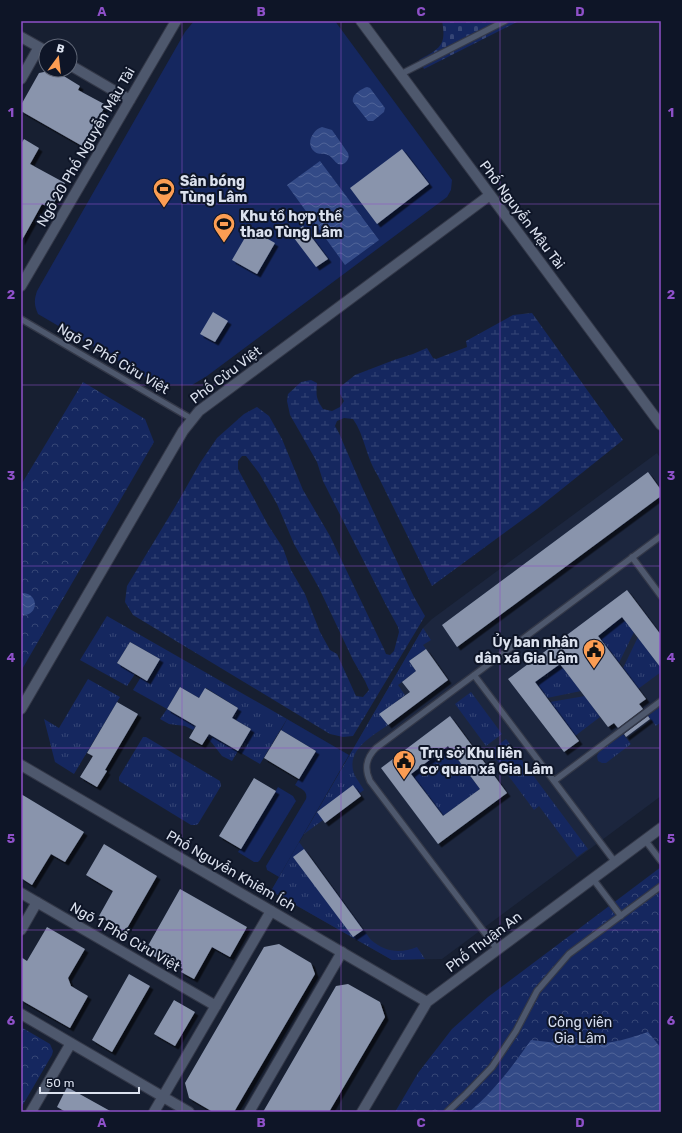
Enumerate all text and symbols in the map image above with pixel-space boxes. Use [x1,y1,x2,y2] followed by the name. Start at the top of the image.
[97,4,107,19] text: A
[256,4,266,19] text: B
[416,4,426,19] text: C
[575,4,585,19] text: D
[38,38,78,78] north arrow
[55,42,66,56] text: B
[33,64,139,230] street label: Ngõ 20 Phố Nguyễn Mậu Tài
[8,105,14,120] text: 1
[668,105,674,120] text: 1
[476,157,569,272] street label: Phố Nguyễn Mậu Tài
[180,173,248,206] place label: Sân bóng Tùng Lâm
[151,176,177,209] sports icon: Sân bóng Tùng Lâm
[240,208,343,241] place label: Khu tổ hợp thể thao Tùng Lâm
[211,211,237,244] sports icon: Khu tổ hợp thể thao Tùng Lâm
[7,287,15,302] text: 2
[667,287,675,302] text: 2
[54,319,173,398] street label: Ngõ 2 Phố Cửu Việt
[186,342,265,407] street label: Phố Cửu Việt
[7,468,16,483] text: 3
[667,468,676,483] text: 3
[475,633,578,667] place label: Ủy ban nhân dân xã Gia Lâm
[581,637,607,670] public building icon: Ủy ban nhân dân xã Gia Lâm
[7,650,16,665] text: 4
[667,650,676,665] text: 4
[420,745,554,778] place label: Trụ sở Khu liên cơ quan xã Gia Lâm
[391,748,417,781] public building icon: Trụ sở Khu liên cơ quan xã Gia Lâm
[163,826,299,915] street label: Phố Nguyễn Khiêm Ích
[7,831,15,846] text: 5
[667,831,675,846] text: 5
[67,898,184,976] street label: Ngõ 1 Phố Cửu Việt
[442,907,525,976] street label: Phố Thuận An
[7,1013,16,1028] text: 6
[667,1013,676,1028] text: 6
[548,1014,612,1047] park label: Công viên Gia Lâm
[40,1069,139,1095] scale bar
[46,1076,74,1090] text: 50 m
[97,1115,107,1130] text: A
[256,1115,266,1130] text: B
[416,1115,426,1130] text: C
[575,1115,585,1130] text: D

